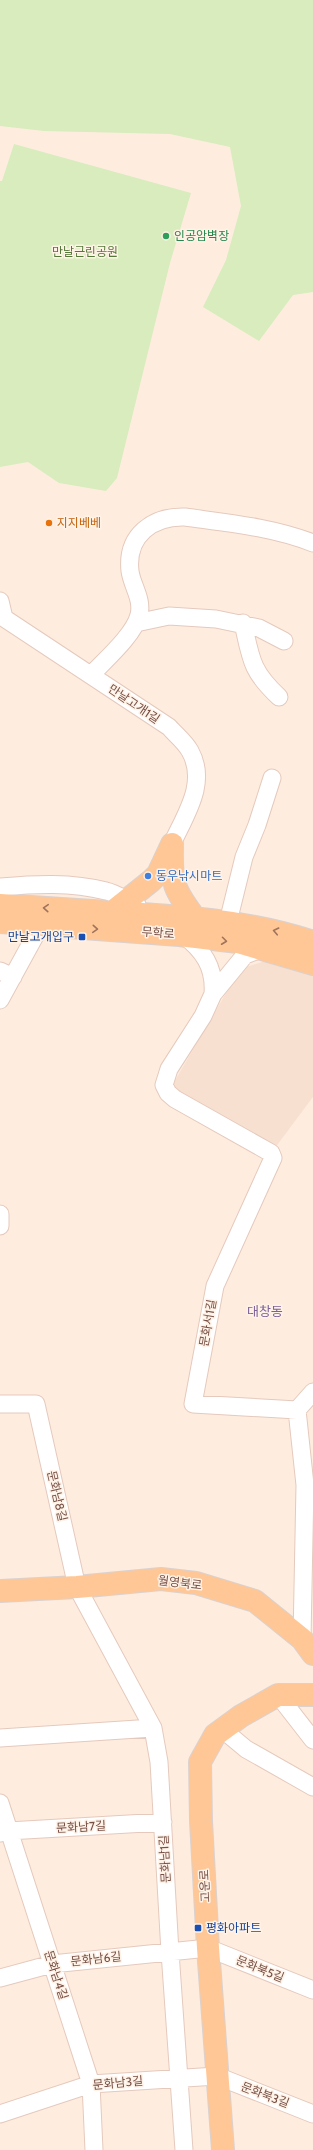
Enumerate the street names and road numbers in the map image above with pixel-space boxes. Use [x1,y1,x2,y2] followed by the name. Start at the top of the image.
[106,681,163,726] street label: 만날고개1길
[141,924,175,941] street label: 무학로
[196,1298,219,1348] street label: 문화서1길
[44,1469,71,1523] street label: 문화남8길
[157,1572,203,1593] street label: 월영북로
[56,1818,106,1835] street label: 문화남7길
[156,1835,173,1883] street label: 문화남1길
[196,1869,213,1903] street label: 고운로
[41,1948,72,2001] street label: 문화남4길
[70,1948,122,1969] street label: 문화남6길
[234,1952,286,1985] street label: 문화북5길
[92,2073,144,2092] street label: 문화남3길
[239,2078,292,2111] street label: 문화북3길

